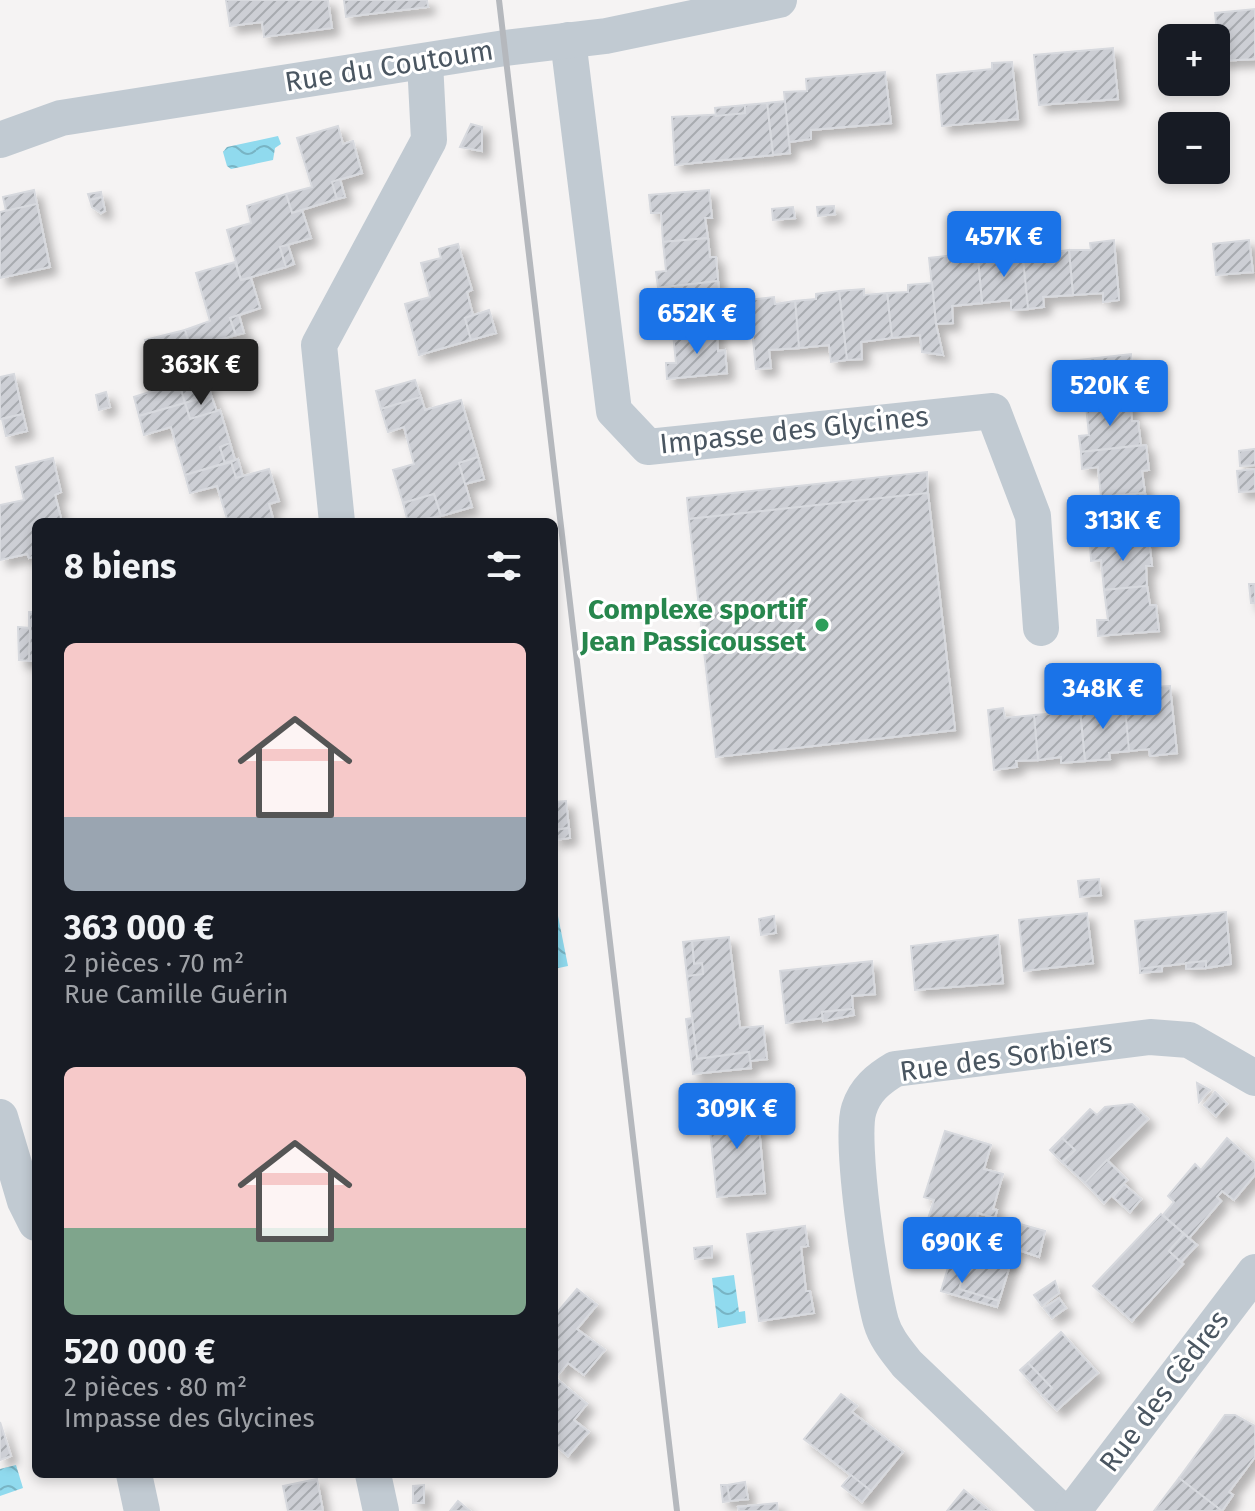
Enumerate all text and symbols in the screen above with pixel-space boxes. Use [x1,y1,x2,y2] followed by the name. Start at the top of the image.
[1158,24,1230,184] map controls
[1158,24,1230,96] button: +
[282,33,496,99] street label: Rue du Coutoum
[1158,112,1230,184] button: −
[939,211,1069,279] pin: 457K €
[965,221,1043,252] text: 457K €
[632,288,762,356] pin: 652K €
[657,298,737,329] text: 652K €
[136,339,266,407] pin: 363K €
[161,349,241,380] text: 363K €
[1045,360,1175,428] pin: 520K €
[1070,370,1150,401] text: 520K €
[658,399,930,461] street label: Impasse des Glycines
[1058,495,1188,563] pin: 313K €
[1085,505,1161,536] text: 313K €
[482,544,526,588] icon: filters
[64,546,177,587] text: 8 biens
[579,593,809,658] place label: Complexe sportif Jean Passicousset
[813,616,831,634] marker: Complexe sportif Jean Passicousset
[1038,663,1168,731] pin: 348K €
[1062,673,1144,704] text: 348K €
[223,695,367,839] icon: home
[64,907,214,948] text: 363 000 €
[64,948,244,979] text: 2 pièces · 70 m²
[64,979,288,1010] text: Rue Camille Guérin
[898,1026,1114,1088] street label: Rue des Sorbiers
[672,1083,802,1151] pin: 309K €
[696,1093,778,1124] text: 309K €
[223,1119,367,1263] icon: home
[897,1217,1027,1285] pin: 690K €
[921,1227,1003,1258] text: 690K €
[1092,1304,1236,1478] street label: Rue des Cèdres
[64,1331,215,1372] text: 520 000 €
[64,1372,247,1403] text: 2 pièces · 80 m²
[64,1403,315,1434] text: Impasse des Glycines

